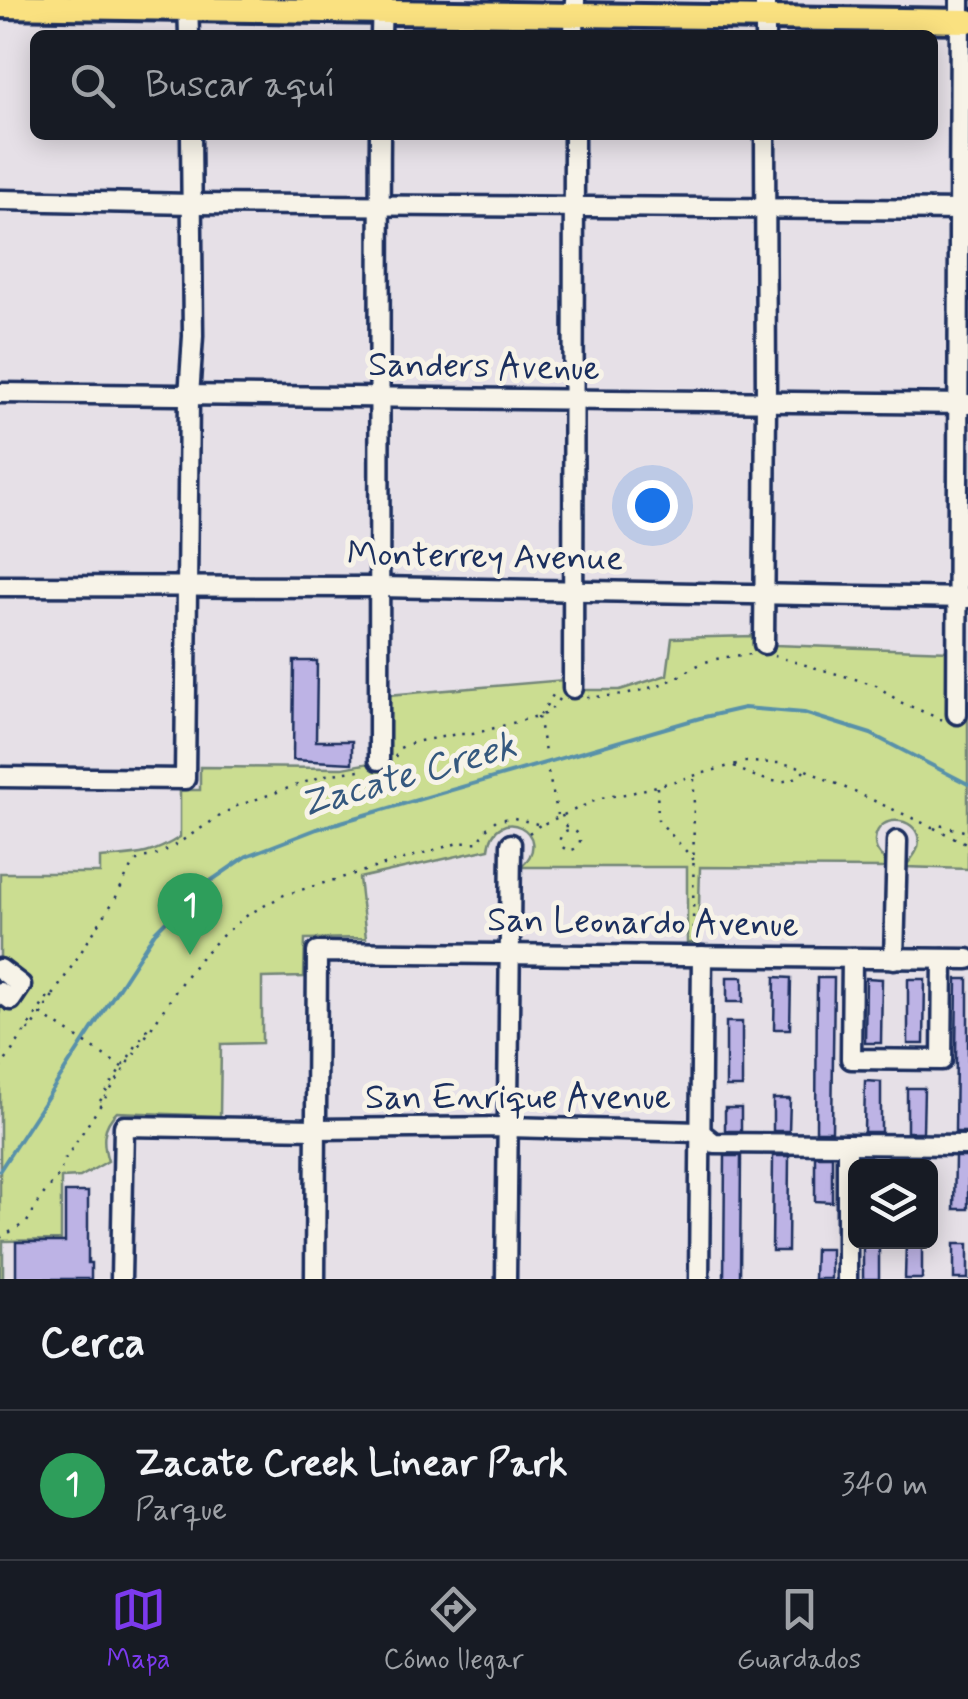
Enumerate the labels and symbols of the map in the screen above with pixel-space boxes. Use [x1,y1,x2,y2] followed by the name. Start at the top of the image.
[368,342,600,392] street label: Sanders Avenue
[627,480,678,531] your location
[347,532,623,582] street label: Monterrey Avenue
[294,722,522,830] water label: Zacate Creek
[158,872,222,955] pin: 1
[487,897,799,949] street label: San Leonardo Avenue
[365,1075,671,1121] street label: San Enrique Avenue

